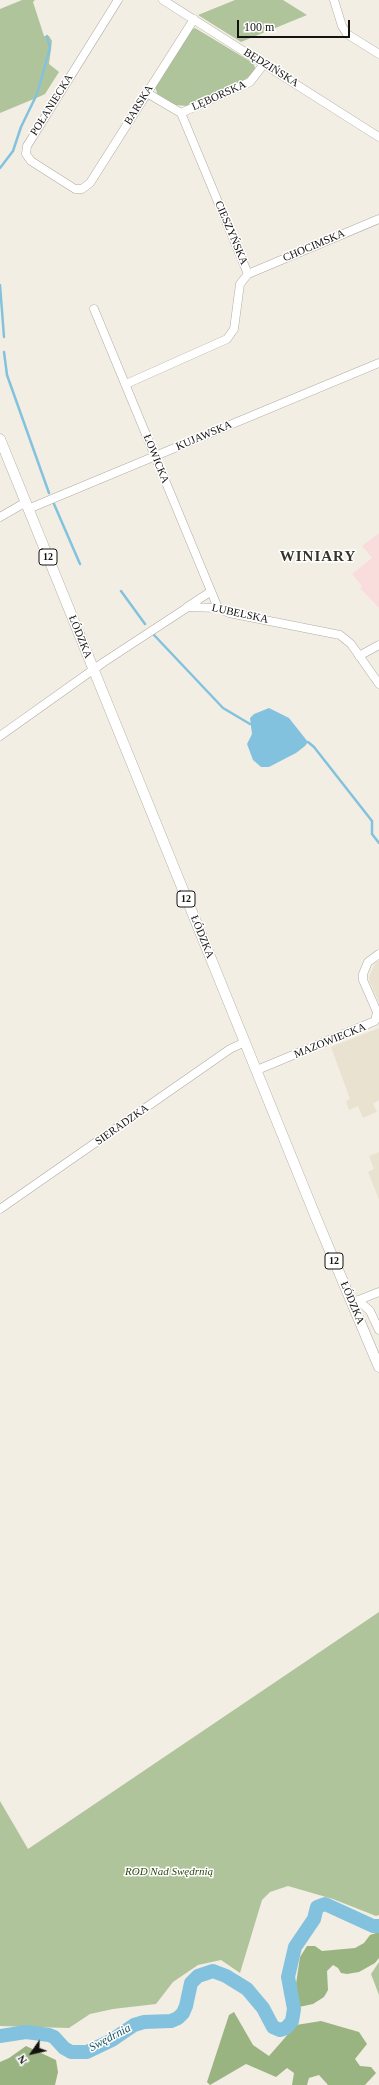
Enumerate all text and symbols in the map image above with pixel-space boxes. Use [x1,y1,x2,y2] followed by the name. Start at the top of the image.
[239,12,352,38] scale bar
[244,20,274,34] text: 100 m
[241,46,301,90] street label: BĘDZIŃSKA
[28,72,76,138] street label: POŁANIECKA
[190,78,248,114] street label: LĘBORSKA
[122,83,156,127] street label: BARSKA
[212,199,250,267] street label: CIESZYŃSKA
[281,227,347,265] street label: CHOCIMSKA
[174,418,234,454] street label: KUJAWSKA
[140,432,172,486] street label: ŁOWICKA
[280,548,356,566] district label: WINIARY
[39,549,57,565] road number: 12
[211,602,269,626] street label: LUBELSKA
[65,614,95,660] street label: ŁÓDZKA
[177,891,195,907] road number: 12
[187,914,217,960] street label: ŁÓDZKA
[292,1021,368,1061] street label: MAZOWIECKA
[93,1102,151,1148] street label: SIERADZKA
[325,1253,343,1269] road number: 12
[337,1280,367,1326] street label: ŁÓDZKA
[125,1865,213,1879] park label: ROD Nad Swędrnią
[87,2021,133,2055] water label: Swędrnia
[12,2033,52,2073] north arrow
[15,2053,29,2066] text: N

